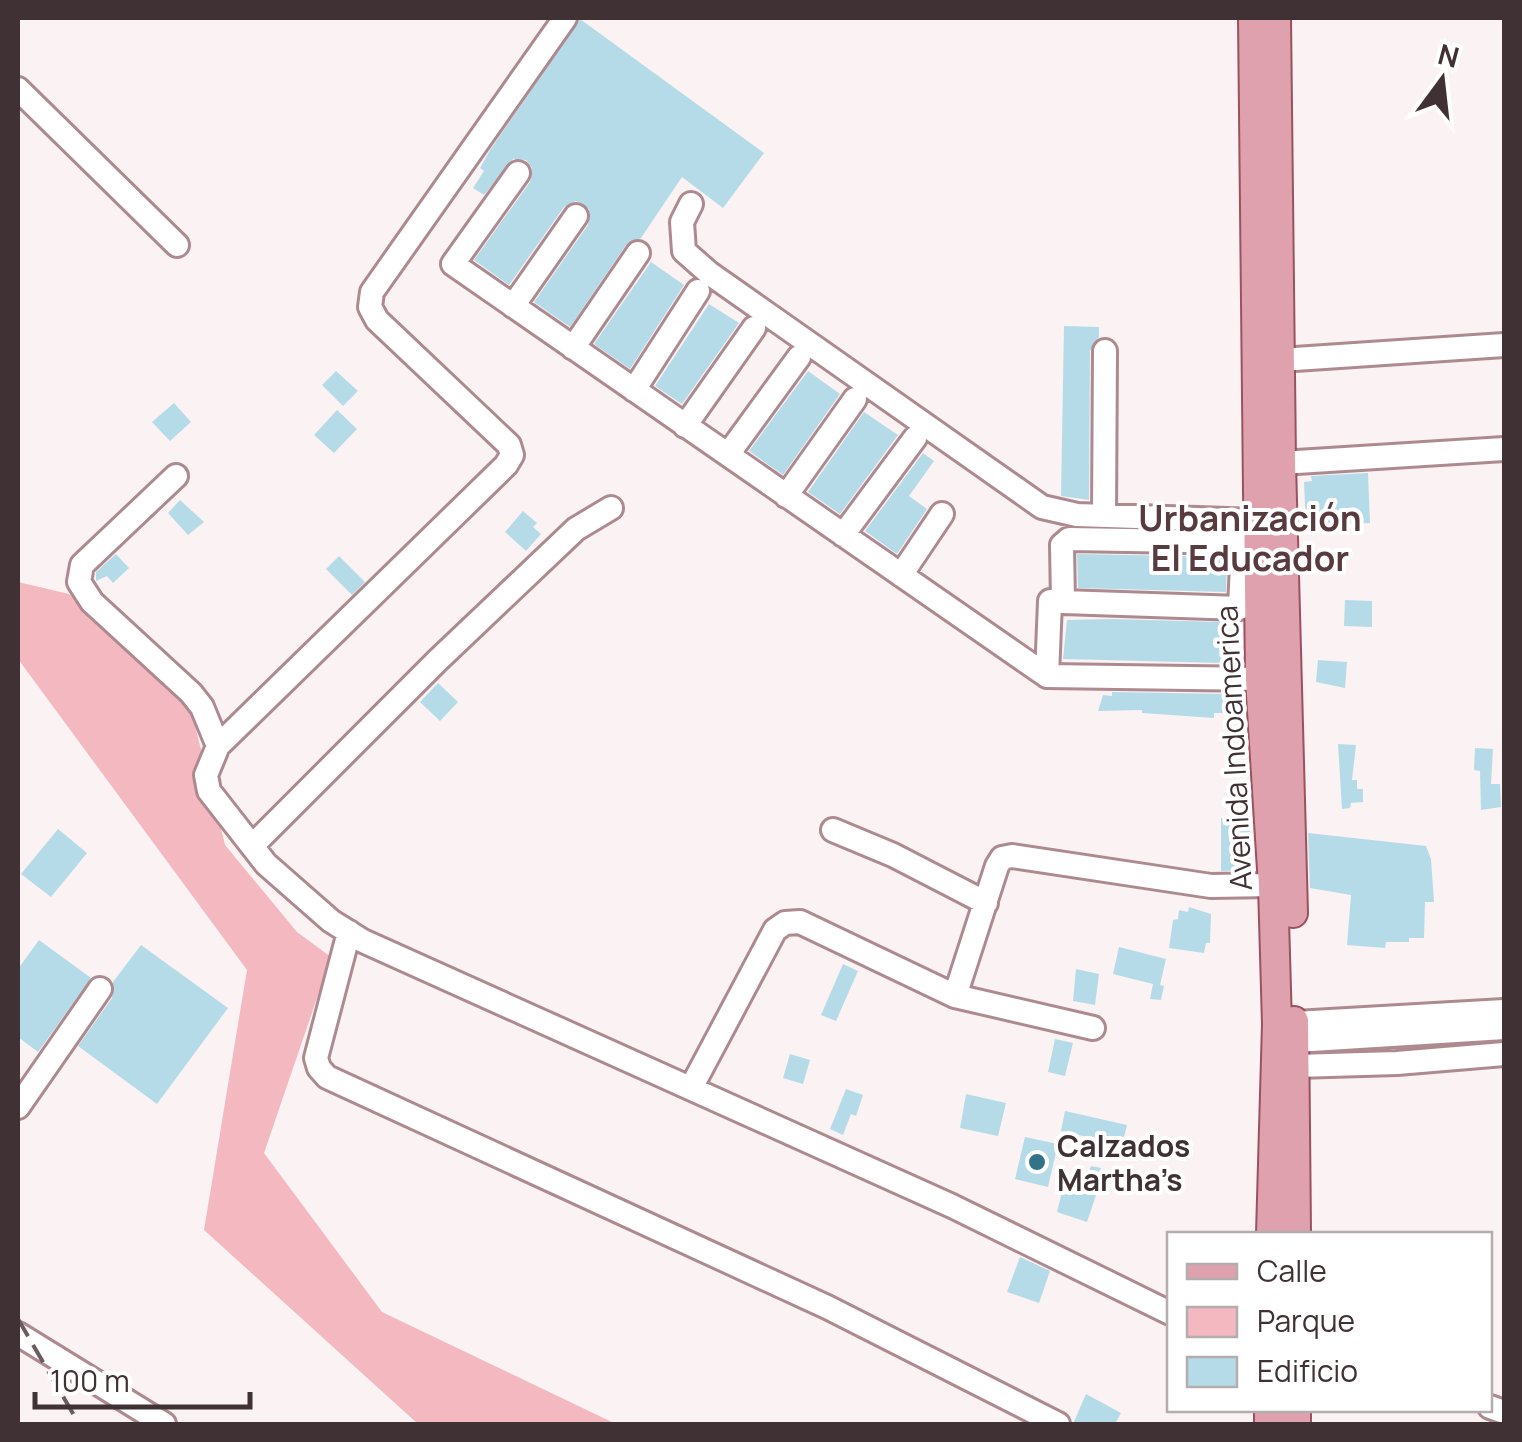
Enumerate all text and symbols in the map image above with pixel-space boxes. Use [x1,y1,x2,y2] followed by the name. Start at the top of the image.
[1392,30,1492,130] north arrow
[1434,34,1463,76] text: N
[1138,494,1362,582] district label: Urbanización El Educador
[1205,604,1261,892] street label: Avenida Indoamerica
[1057,1125,1190,1200] place label: Calzados Martha’s
[1026,1151,1048,1173] marker: Calzados Martha’s
[1167,1232,1492,1412] legend
[1257,1250,1327,1291] text: Calle
[1257,1300,1355,1341] text: Parque
[35,1347,250,1409] scale bar
[1257,1350,1358,1391] text: Edificio
[50,1360,130,1401] text: 100 m

